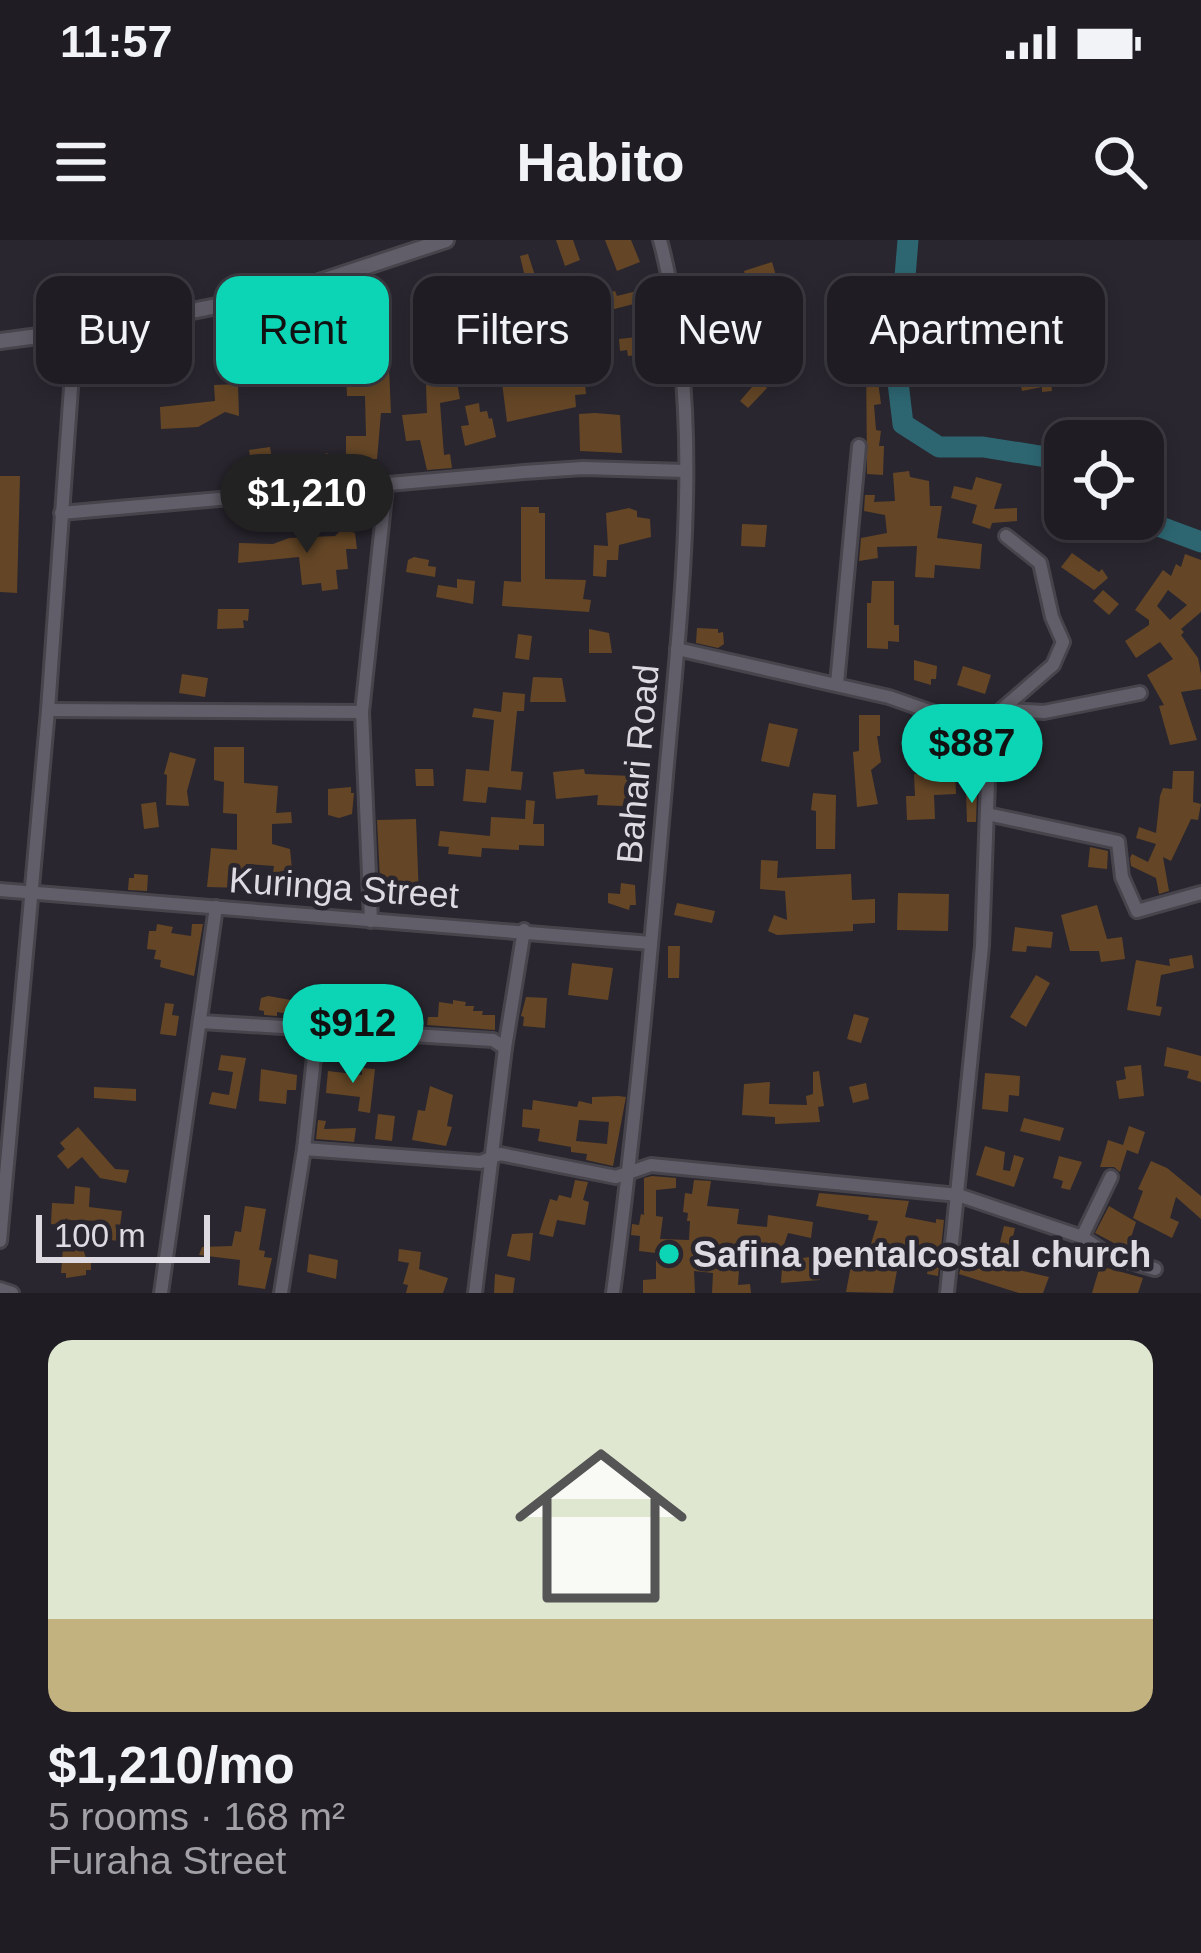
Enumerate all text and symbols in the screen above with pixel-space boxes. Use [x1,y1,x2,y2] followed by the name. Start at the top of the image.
[60,16,173,67] text: 11:57
[48,129,114,195] icon: menu
[1087,129,1153,195] icon: search
[517,132,685,192] text: Habito
[36,276,192,384] chip: Buy
[216,276,389,384] chip: Rent
[413,276,611,384] chip: Filters
[635,276,803,384] chip: New
[827,276,1105,384] chip: Apartment
[1044,420,1164,540] map controls
[1044,420,1164,540] button: locate
[209,454,405,556] pin: $1,210
[247,471,367,514] text: $1,210
[608,663,667,866] street label: Bahari Road
[901,704,1043,806] pin: $887
[929,721,1015,764] text: $887
[228,859,460,916] street label: Kuringa Street
[282,984,424,1086] pin: $912
[310,1001,396,1044] text: $912
[36,1209,210,1262] scale bar
[54,1217,146,1254] text: 100 m
[693,1234,1151,1275] place label: Safina pentalcostal church
[656,1241,682,1267] marker: Safina pentalcostal church
[493,1418,709,1634] icon: home
[48,1737,295,1794] text: $1,210/mo
[48,1795,345,1838] text: 5 rooms · 168 m²
[48,1839,286,1882] text: Furaha Street

